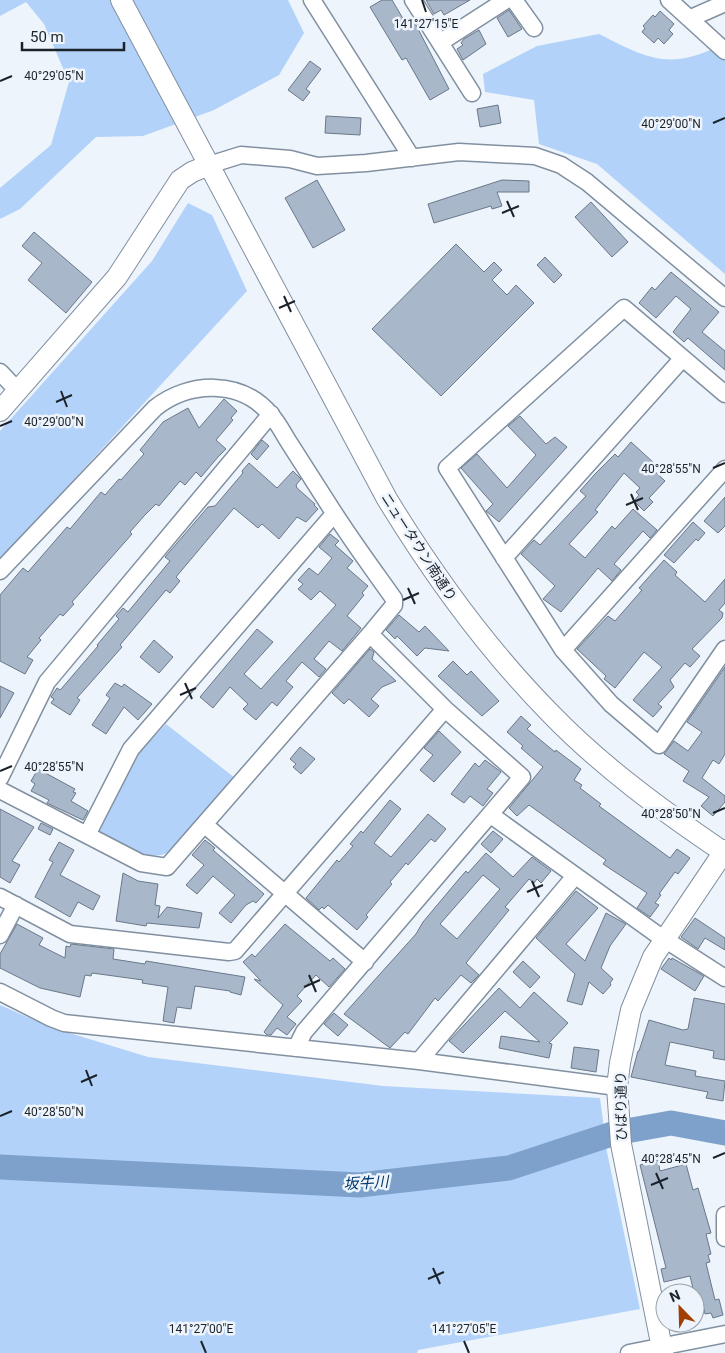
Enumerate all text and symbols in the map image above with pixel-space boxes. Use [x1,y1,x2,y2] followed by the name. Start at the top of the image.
[394,17,458,31] text: 141°27'15"E
[22,20,125,52] scale bar
[30,28,64,46] text: 50 m
[24,69,84,83] text: 40°29'05"N
[641,117,701,131] text: 40°29'00"N
[24,415,84,429] text: 40°29'00"N
[641,462,701,476] text: 40°28'55"N
[378,490,460,604] street label: ニュータウン南通り
[24,760,84,774] text: 40°28'55"N
[641,807,701,821] text: 40°28'50"N
[612,1071,630,1141] street label: ひばり通り
[24,1105,84,1119] text: 40°28'50"N
[641,1152,701,1166] text: 40°28'45"N
[343,1173,391,1193] water label: 坂牛川
[655,1283,705,1333] north arrow
[667,1287,683,1305] text: N
[169,1322,233,1336] text: 141°27'00"E
[432,1322,496,1336] text: 141°27'05"E

